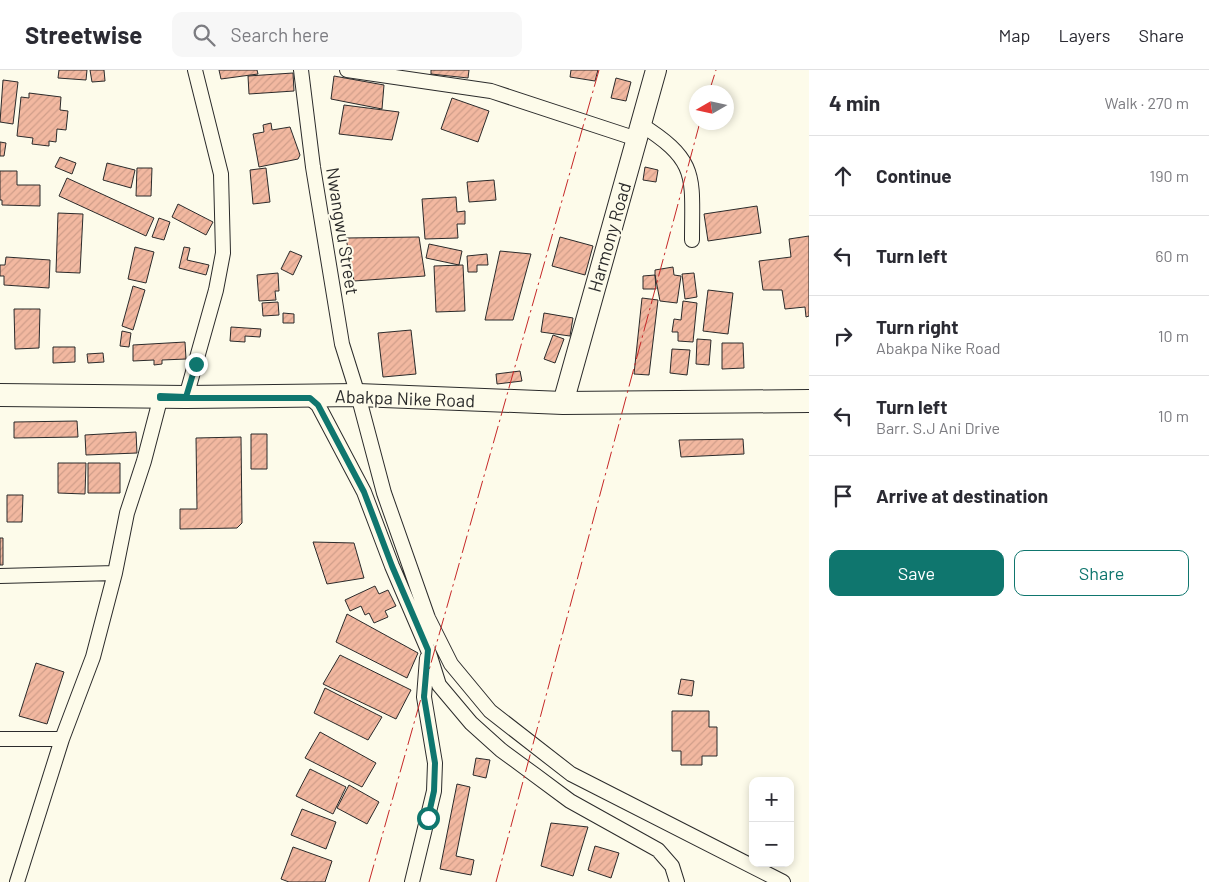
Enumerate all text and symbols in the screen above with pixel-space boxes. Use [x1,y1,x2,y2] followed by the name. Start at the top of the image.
[172,12,522,57] search box
[25,20,142,49] text: Streetwise
[190,21,218,49] icon: search
[230,23,329,46] text: Search here
[998,24,1030,46] text: Map
[1058,24,1111,46] text: Layers
[1139,24,1184,46] text: Share
[689,85,734,130] north arrow
[829,90,880,115] text: 4 min
[1104,93,1189,112] text: Walk · 270 m
[829,162,857,190] icon: ahead
[876,164,952,187] text: Continue
[322,166,364,296] street label: Nwangwu Street
[1150,166,1189,185] text: 190 m
[583,179,635,295] street label: Harmony Road
[829,242,857,270] icon: left
[876,244,947,267] text: Turn left
[1155,246,1189,265] text: 60 m
[876,315,958,338] text: Turn right
[829,322,857,350] icon: right
[1158,326,1189,345] text: 10 m
[876,338,1001,357] text: Abakpa Nike Road
[185,353,208,376] route end
[335,385,475,411] street label: Abakpa Nike Road
[876,395,947,418] text: Turn left
[829,402,857,430] icon: left
[1158,406,1189,425] text: 10 m
[876,418,1000,437] text: Barr. S.J Ani Drive
[829,482,857,510] icon: arrive
[876,484,1048,507] text: Arrive at destination
[829,550,1004,596] button: Save
[1014,550,1189,596] button: Share
[749,777,794,867] map controls
[749,777,794,822] button: +
[417,807,440,830] route start
[749,822,794,867] button: −

